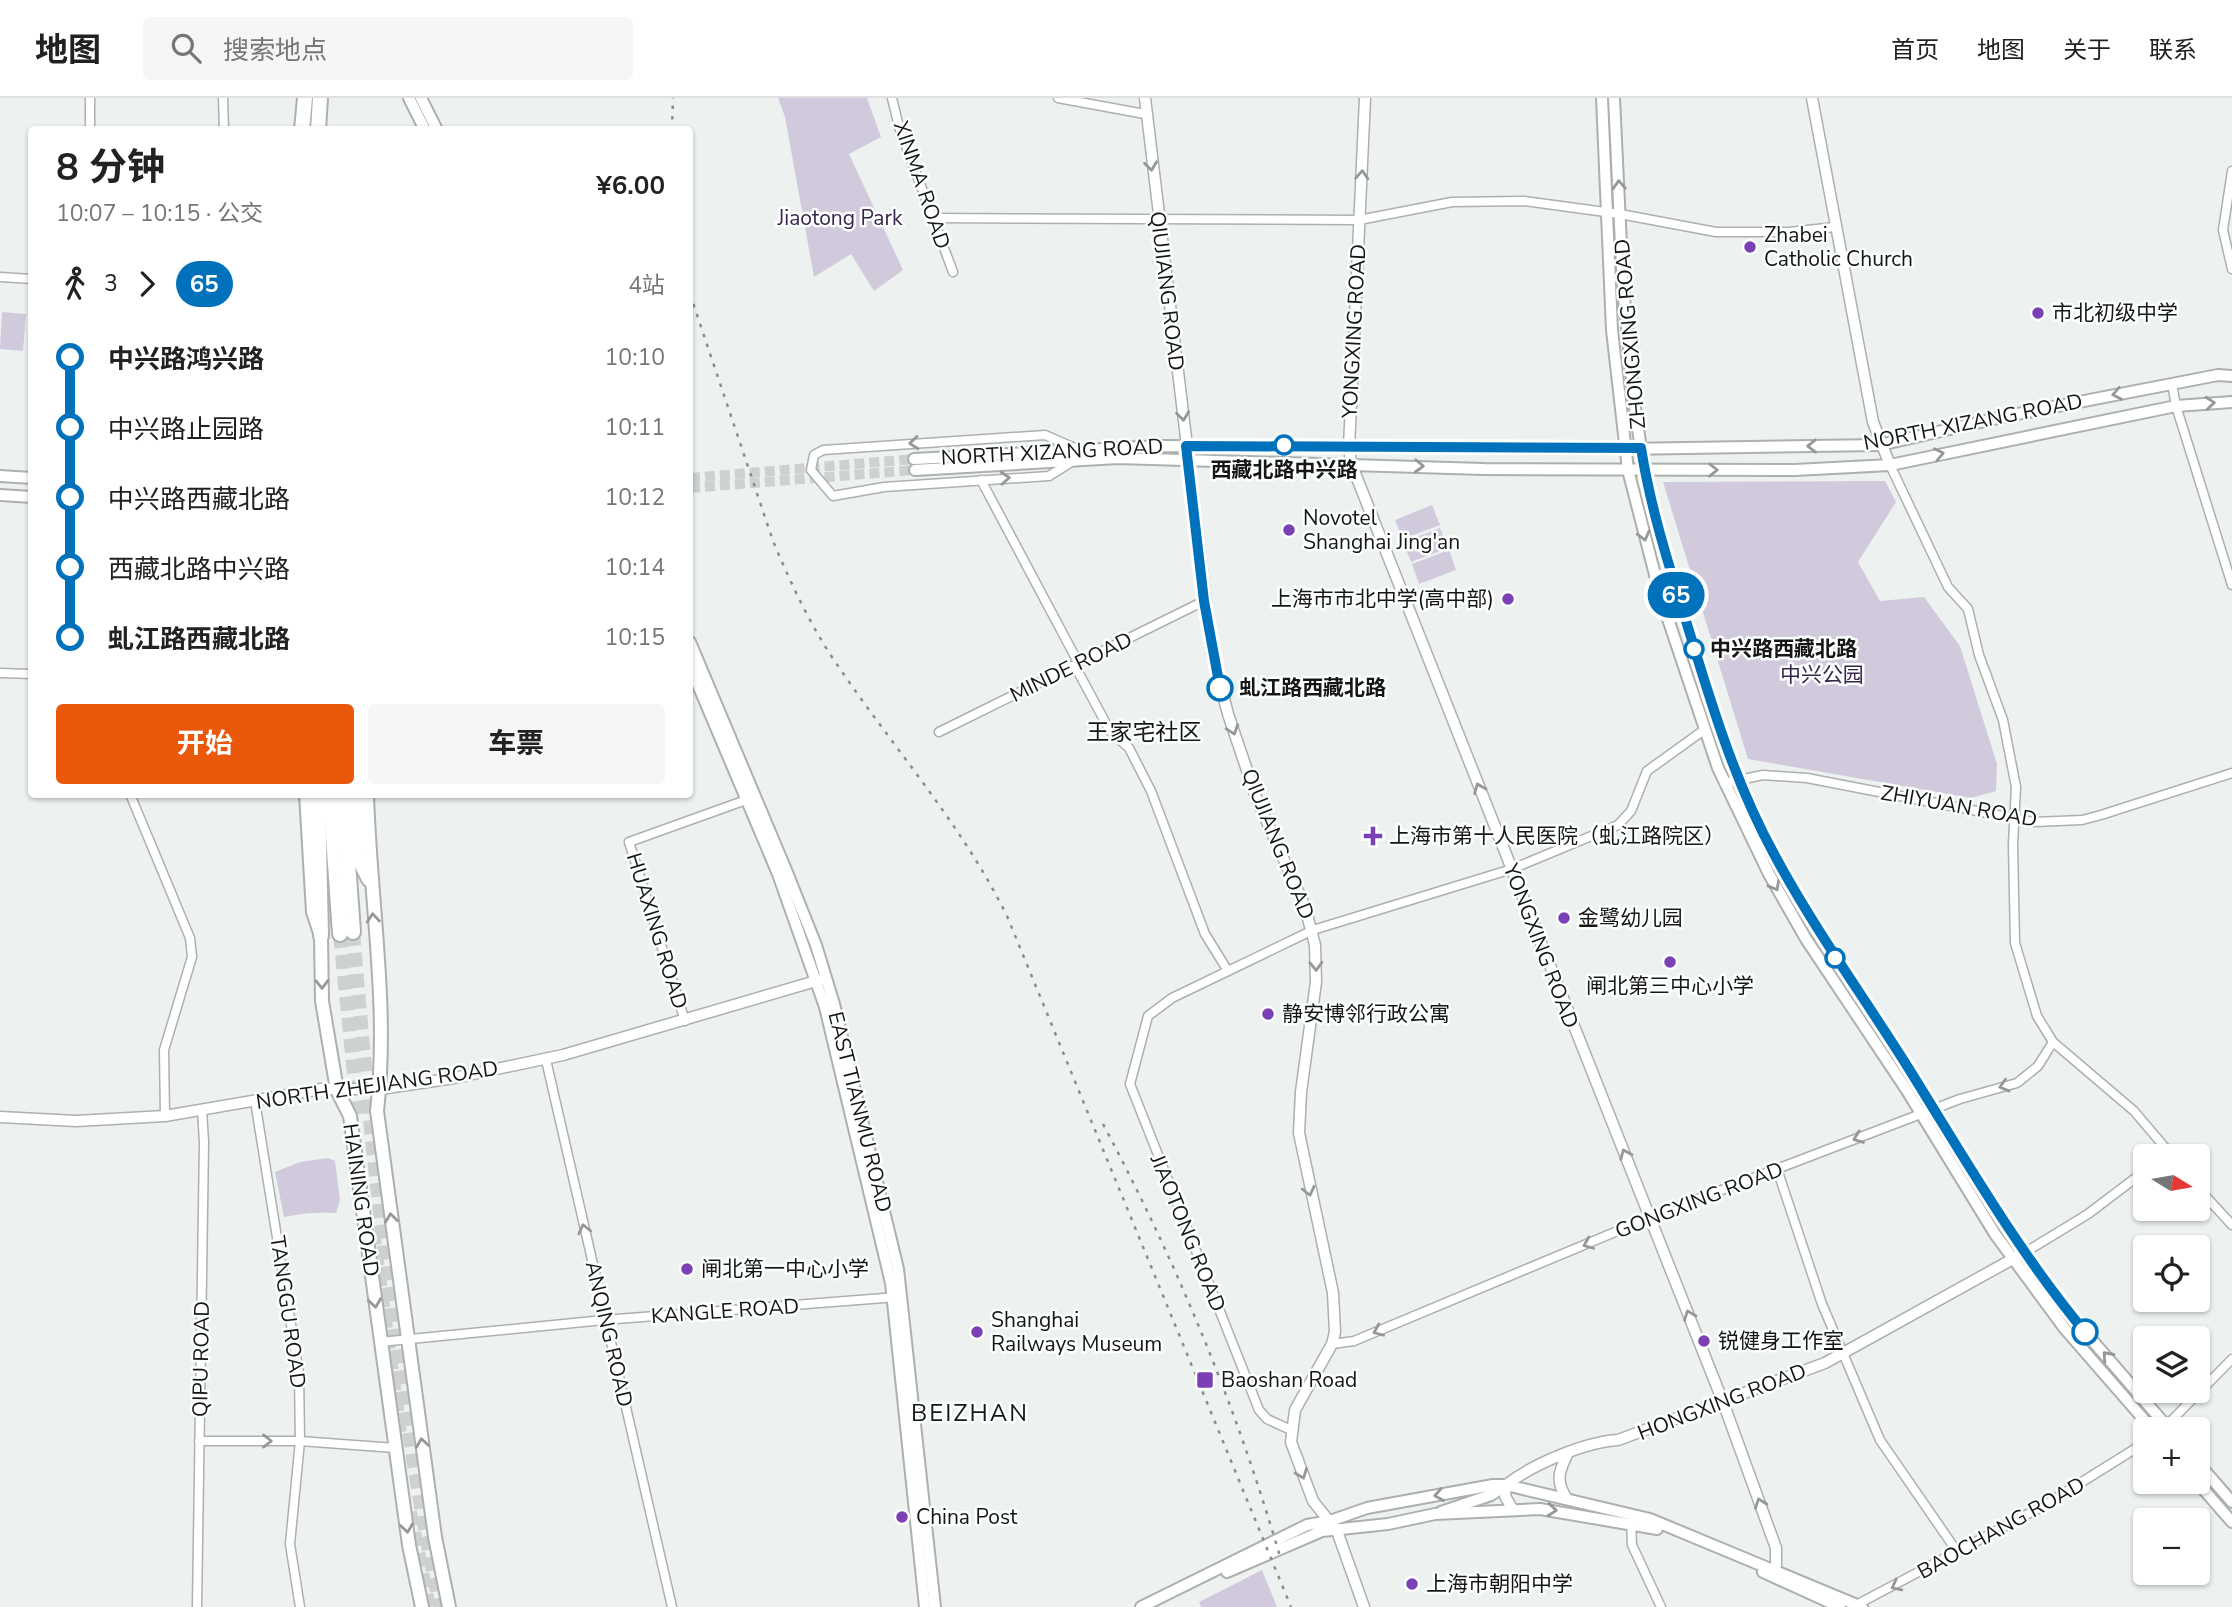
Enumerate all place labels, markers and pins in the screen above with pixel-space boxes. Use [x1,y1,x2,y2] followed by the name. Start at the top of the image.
[1764,221,1913,273] place label: Zhabei Catholic Church
[1742,239,1758,255] marker: Zhabei Catholic Church
[2052,299,2178,327] place label: 市北初级中学
[2030,305,2046,321] marker: 市北初级中学
[1274,435,1294,455] marker: 西藏北路中兴路
[1211,456,1358,484] place label: 西藏北路中兴路
[1303,504,1460,556] place label: Novotel Shanghai Jing'an
[1281,522,1297,538] marker: Novotel Shanghai Jing'an
[1271,585,1494,613] place label: 上海市市北中学(高中部)
[1500,591,1516,607] marker: 上海市市北中学(高中部)
[1710,635,1857,663] place label: 中兴路西藏北路
[1684,639,1704,659] marker: 中兴路西藏北路
[1239,674,1386,702] place label: 虬江路西藏北路
[1207,675,1233,701] marker: 虬江路西藏北路
[1389,822,1725,850] place label: 上海市第十人民医院（虬江路院区）
[1363,826,1383,846] marker: 上海市第十人民医院（虬江路院区）
[1578,904,1683,932] place label: 金鹭幼儿园
[1556,910,1572,926] marker: 金鹭幼儿园
[1825,948,1845,968] unlabelled marker
[1662,954,1678,970] marker: 闸北第三中心小学
[1586,972,1754,1000] place label: 闸北第三中心小学
[1282,1000,1450,1028] place label: 静安博邻行政公寓
[1260,1006,1276,1022] marker: 静安博邻行政公寓
[701,1255,869,1283] place label: 闸北第一中心小学
[679,1261,695,1277] marker: 闸北第一中心小学
[991,1306,1162,1358] place label: Shanghai Railways Museum
[2072,1319,2098,1345] unlabelled marker
[969,1324,985,1340] marker: Shanghai Railways Museum
[1718,1327,1844,1355] place label: 锐健身工作室
[1696,1333,1712,1349] marker: 锐健身工作室
[1221,1366,1357,1394] place label: Baoshan Road
[1195,1370,1215,1390] marker: Baoshan Road
[916,1503,1018,1531] place label: China Post
[894,1509,910,1525] marker: China Post
[1426,1570,1573,1598] place label: 上海市朝阳中学
[1404,1576,1420,1592] marker: 上海市朝阳中学

